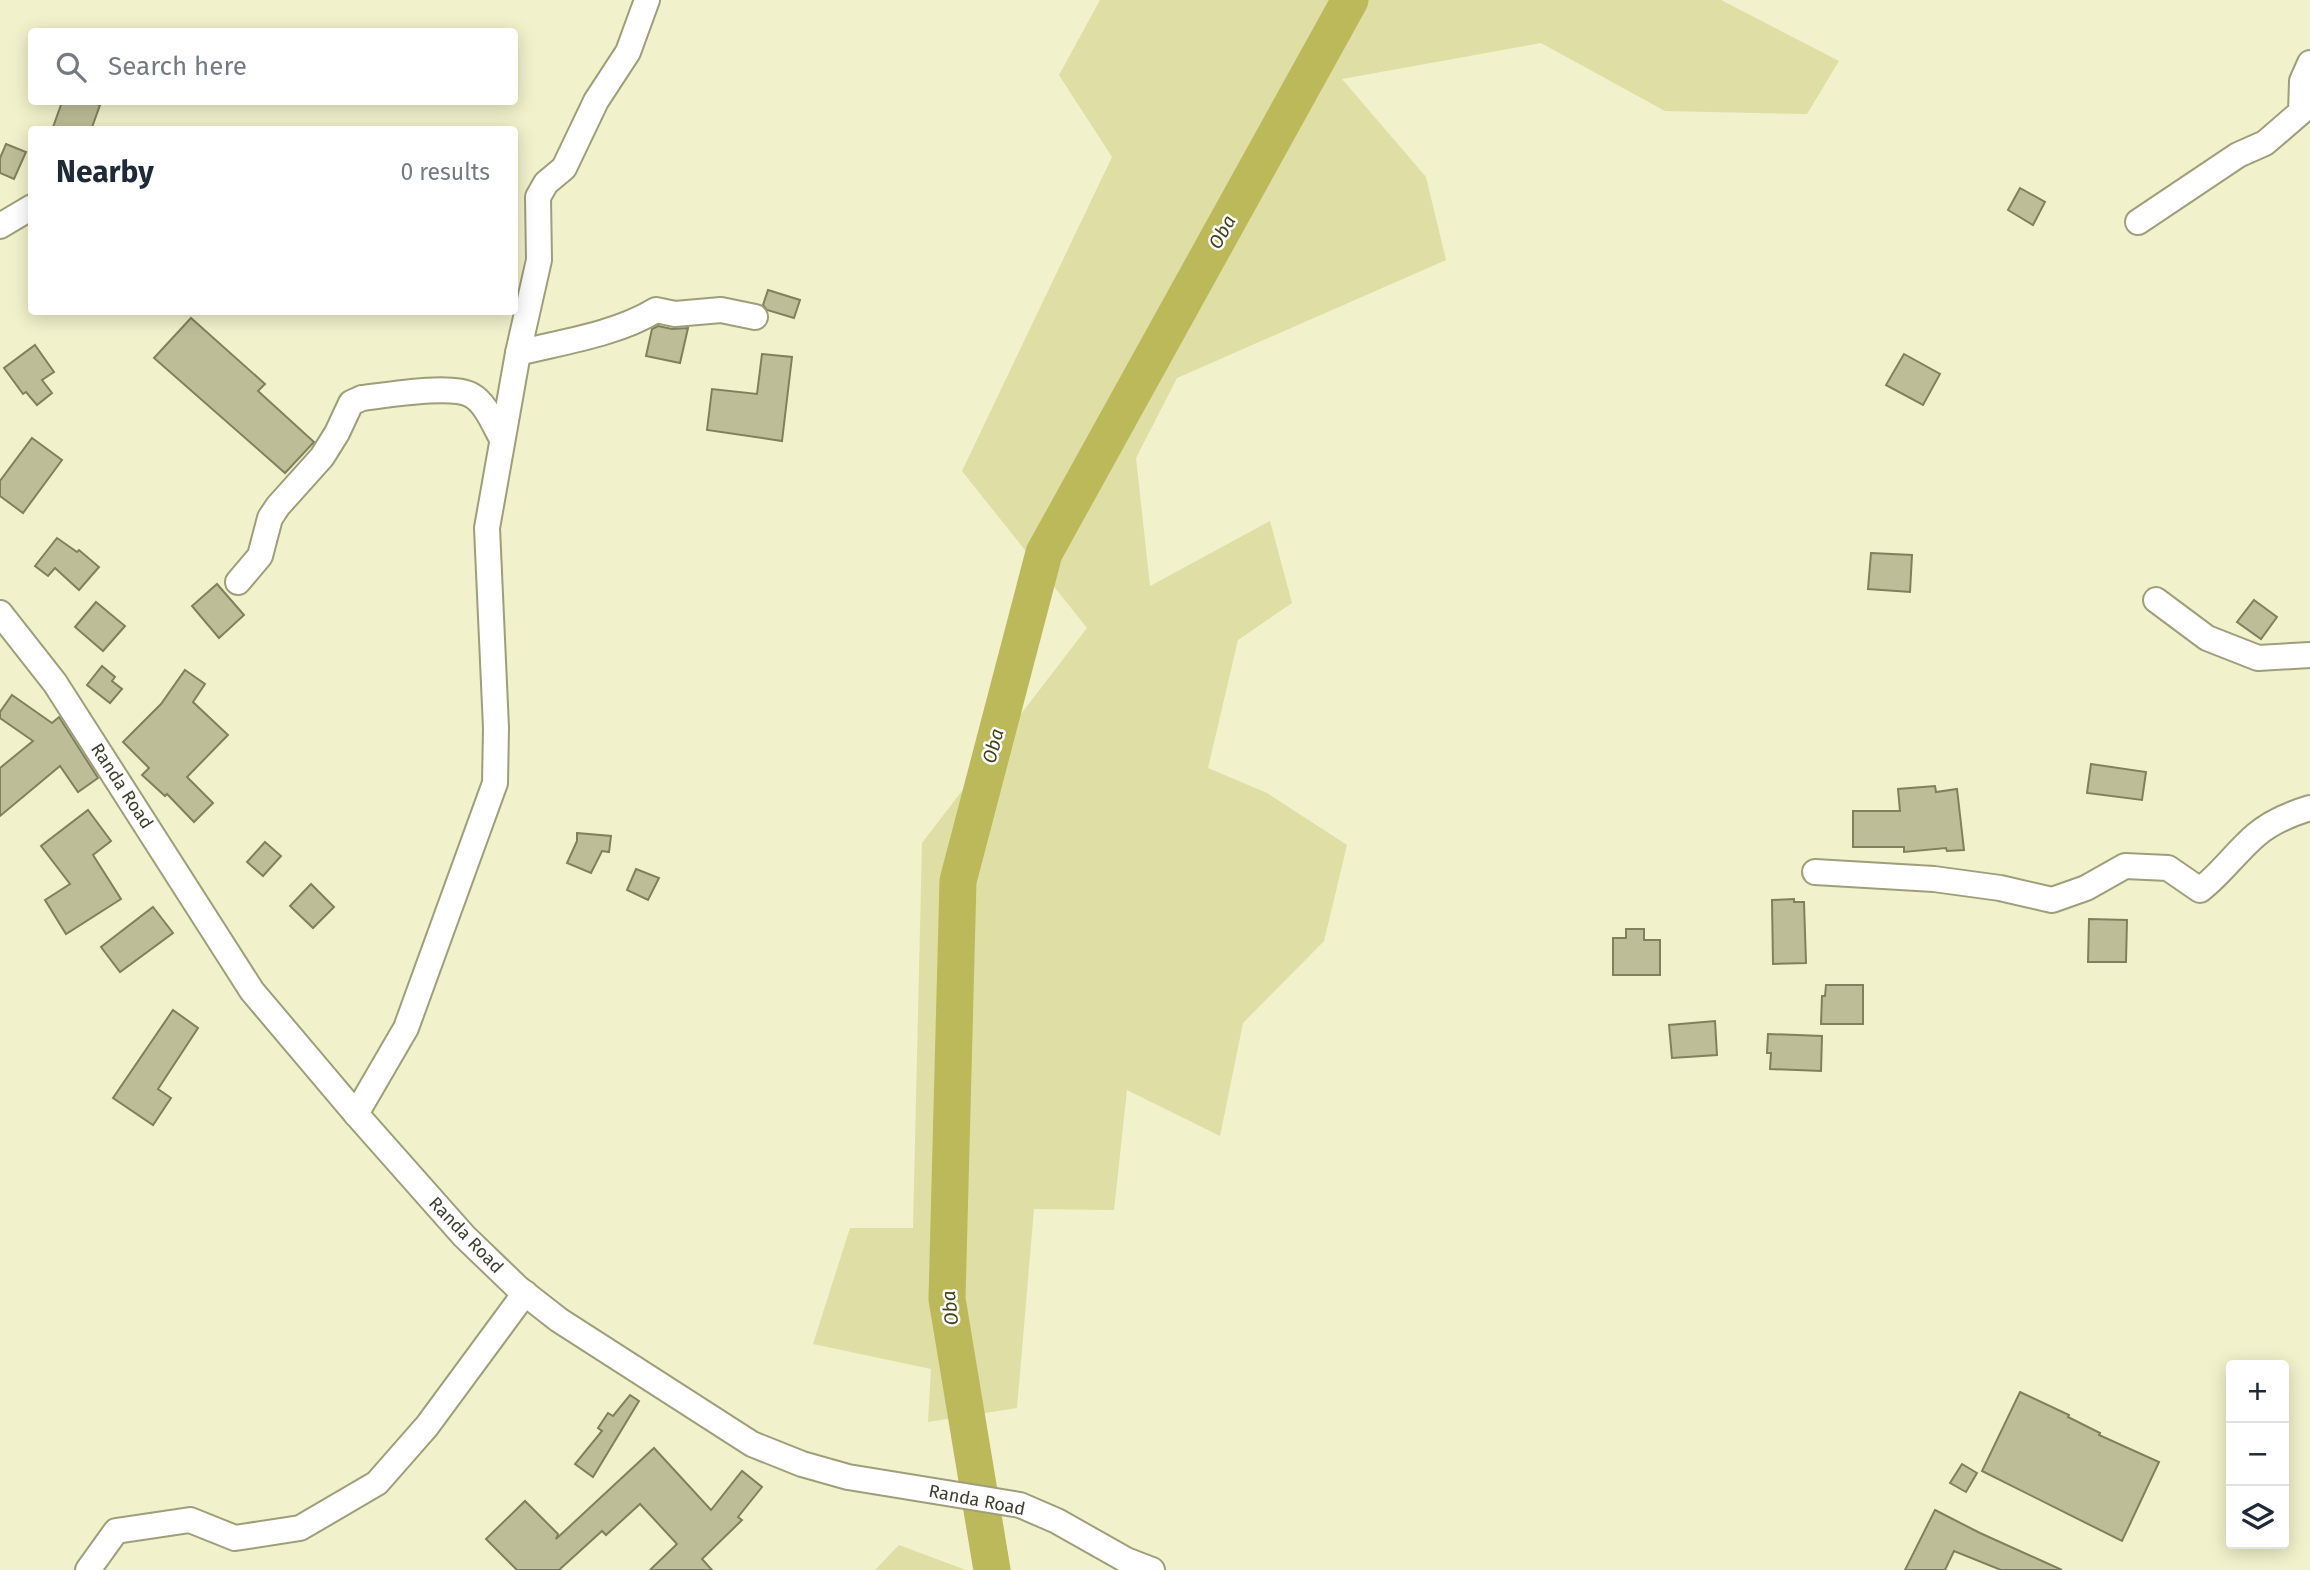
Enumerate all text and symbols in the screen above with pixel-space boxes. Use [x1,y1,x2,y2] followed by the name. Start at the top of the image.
[28,28,518,105] search box
[52,48,90,86] icon: search
[108,51,247,82] text: Search here
[56,154,154,190] text: Nearby
[400,158,490,186] text: 0 results
[1203,211,1241,253] water label: Oba
[977,726,1009,766] water label: Oba
[86,739,158,833] street label: Randa Road
[424,1192,508,1278] street label: Randa Road
[937,1289,963,1327] water label: Oba
[2226,1360,2289,1549] map controls
[2226,1360,2289,1423] button: +
[2226,1423,2289,1486] button: −
[927,1480,1027,1520] street label: Randa Road
[2226,1486,2289,1549] button: layers

